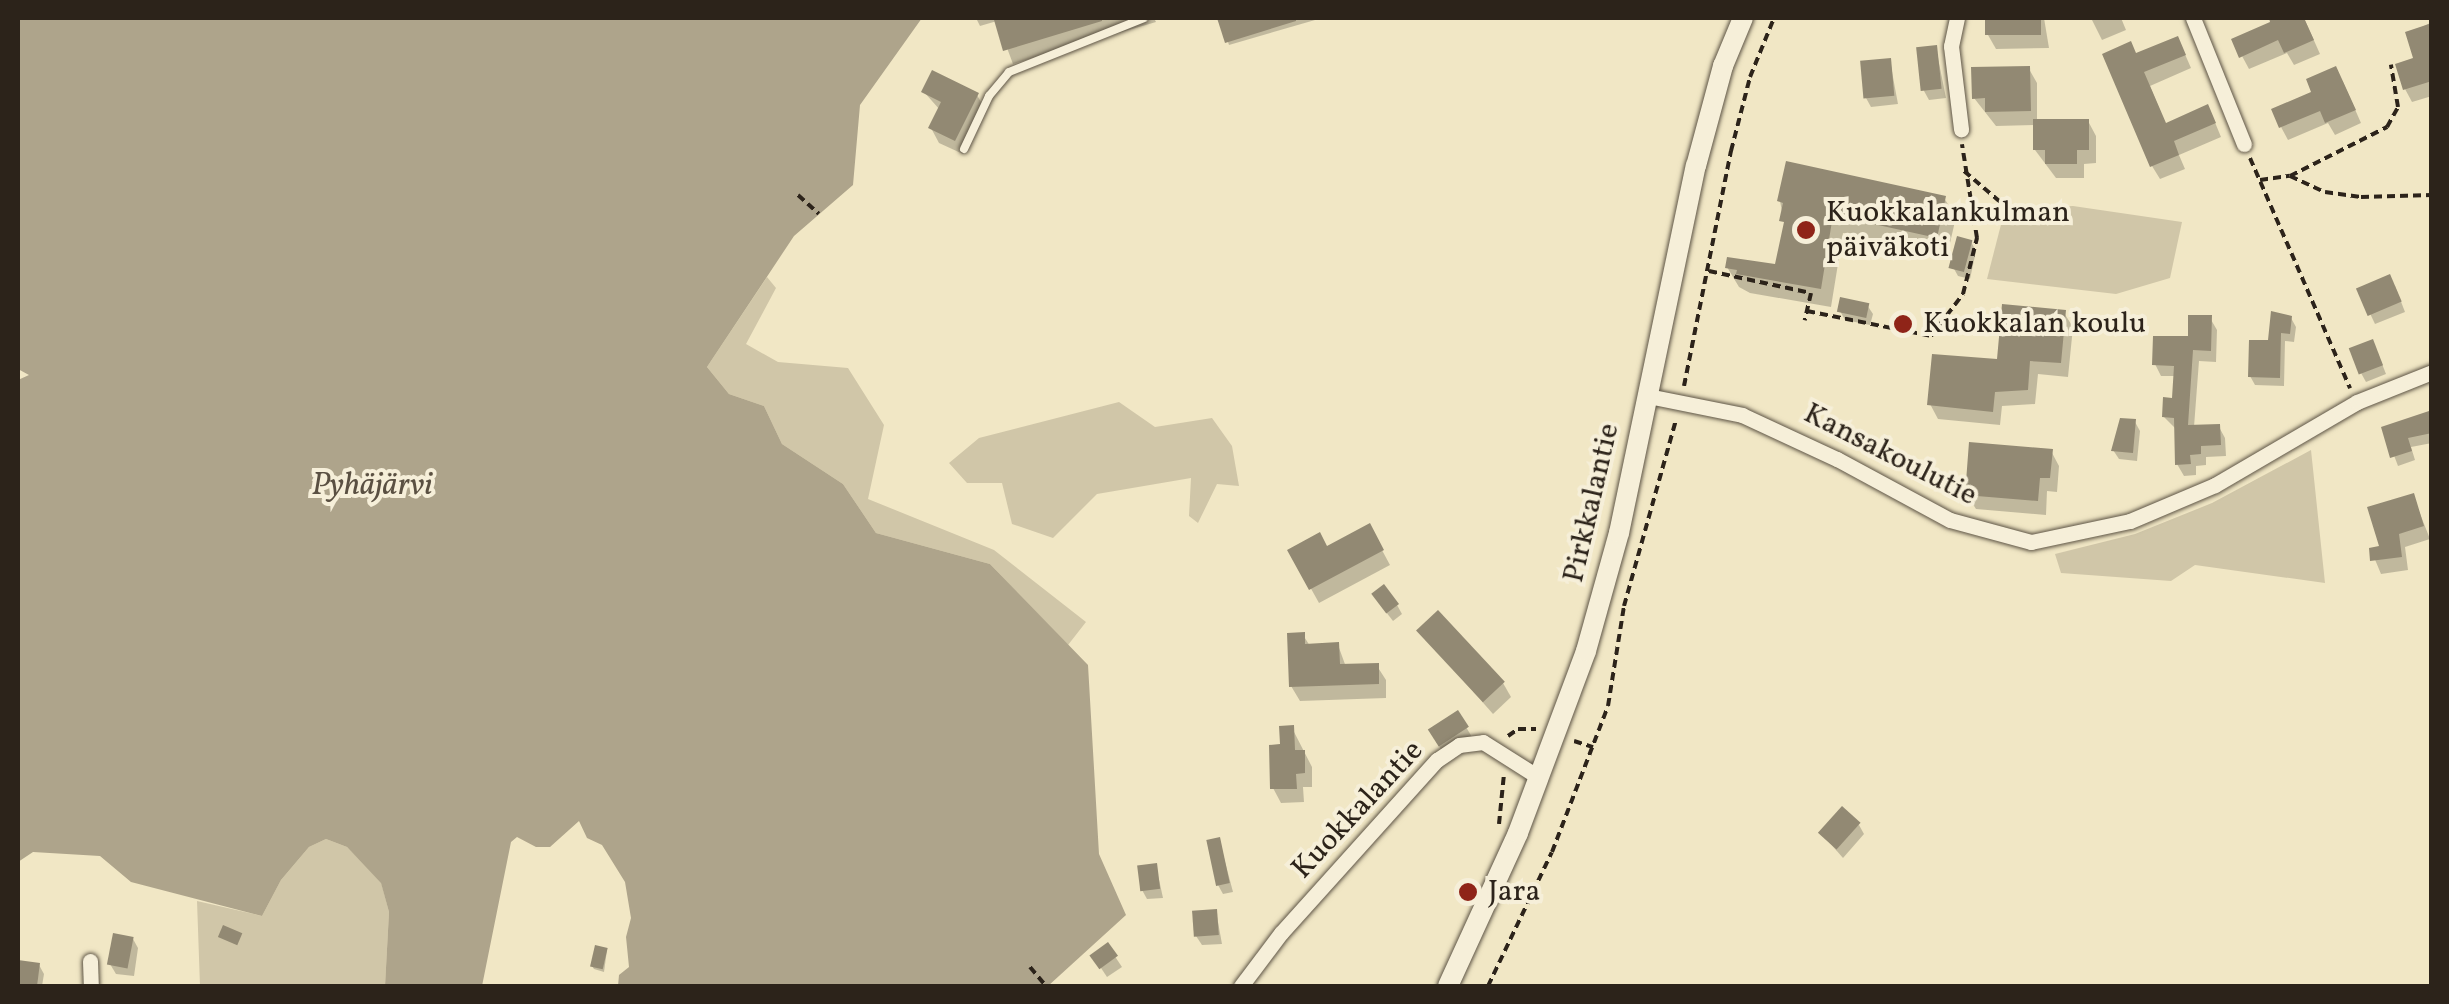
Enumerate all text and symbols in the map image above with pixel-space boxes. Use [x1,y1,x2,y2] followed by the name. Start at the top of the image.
[1826,195,2070,266] place label: Kuokkalankulman päiväkoti
[1795,219,1817,241] marker: Kuokkalankulman päiväkoti
[1923,306,2146,342] place label: Kuokkalan koulu
[1892,313,1914,335] marker: Kuokkalan koulu
[1797,396,1983,514] street label: Kansakoulutie
[1556,420,1628,586] street label: Pirkkalantie
[311,467,433,505] water label: Pyhäjärvi
[1285,733,1431,887] street label: Kuokkalantie
[1488,874,1540,910] place label: Jara
[1457,881,1479,903] marker: Jara

